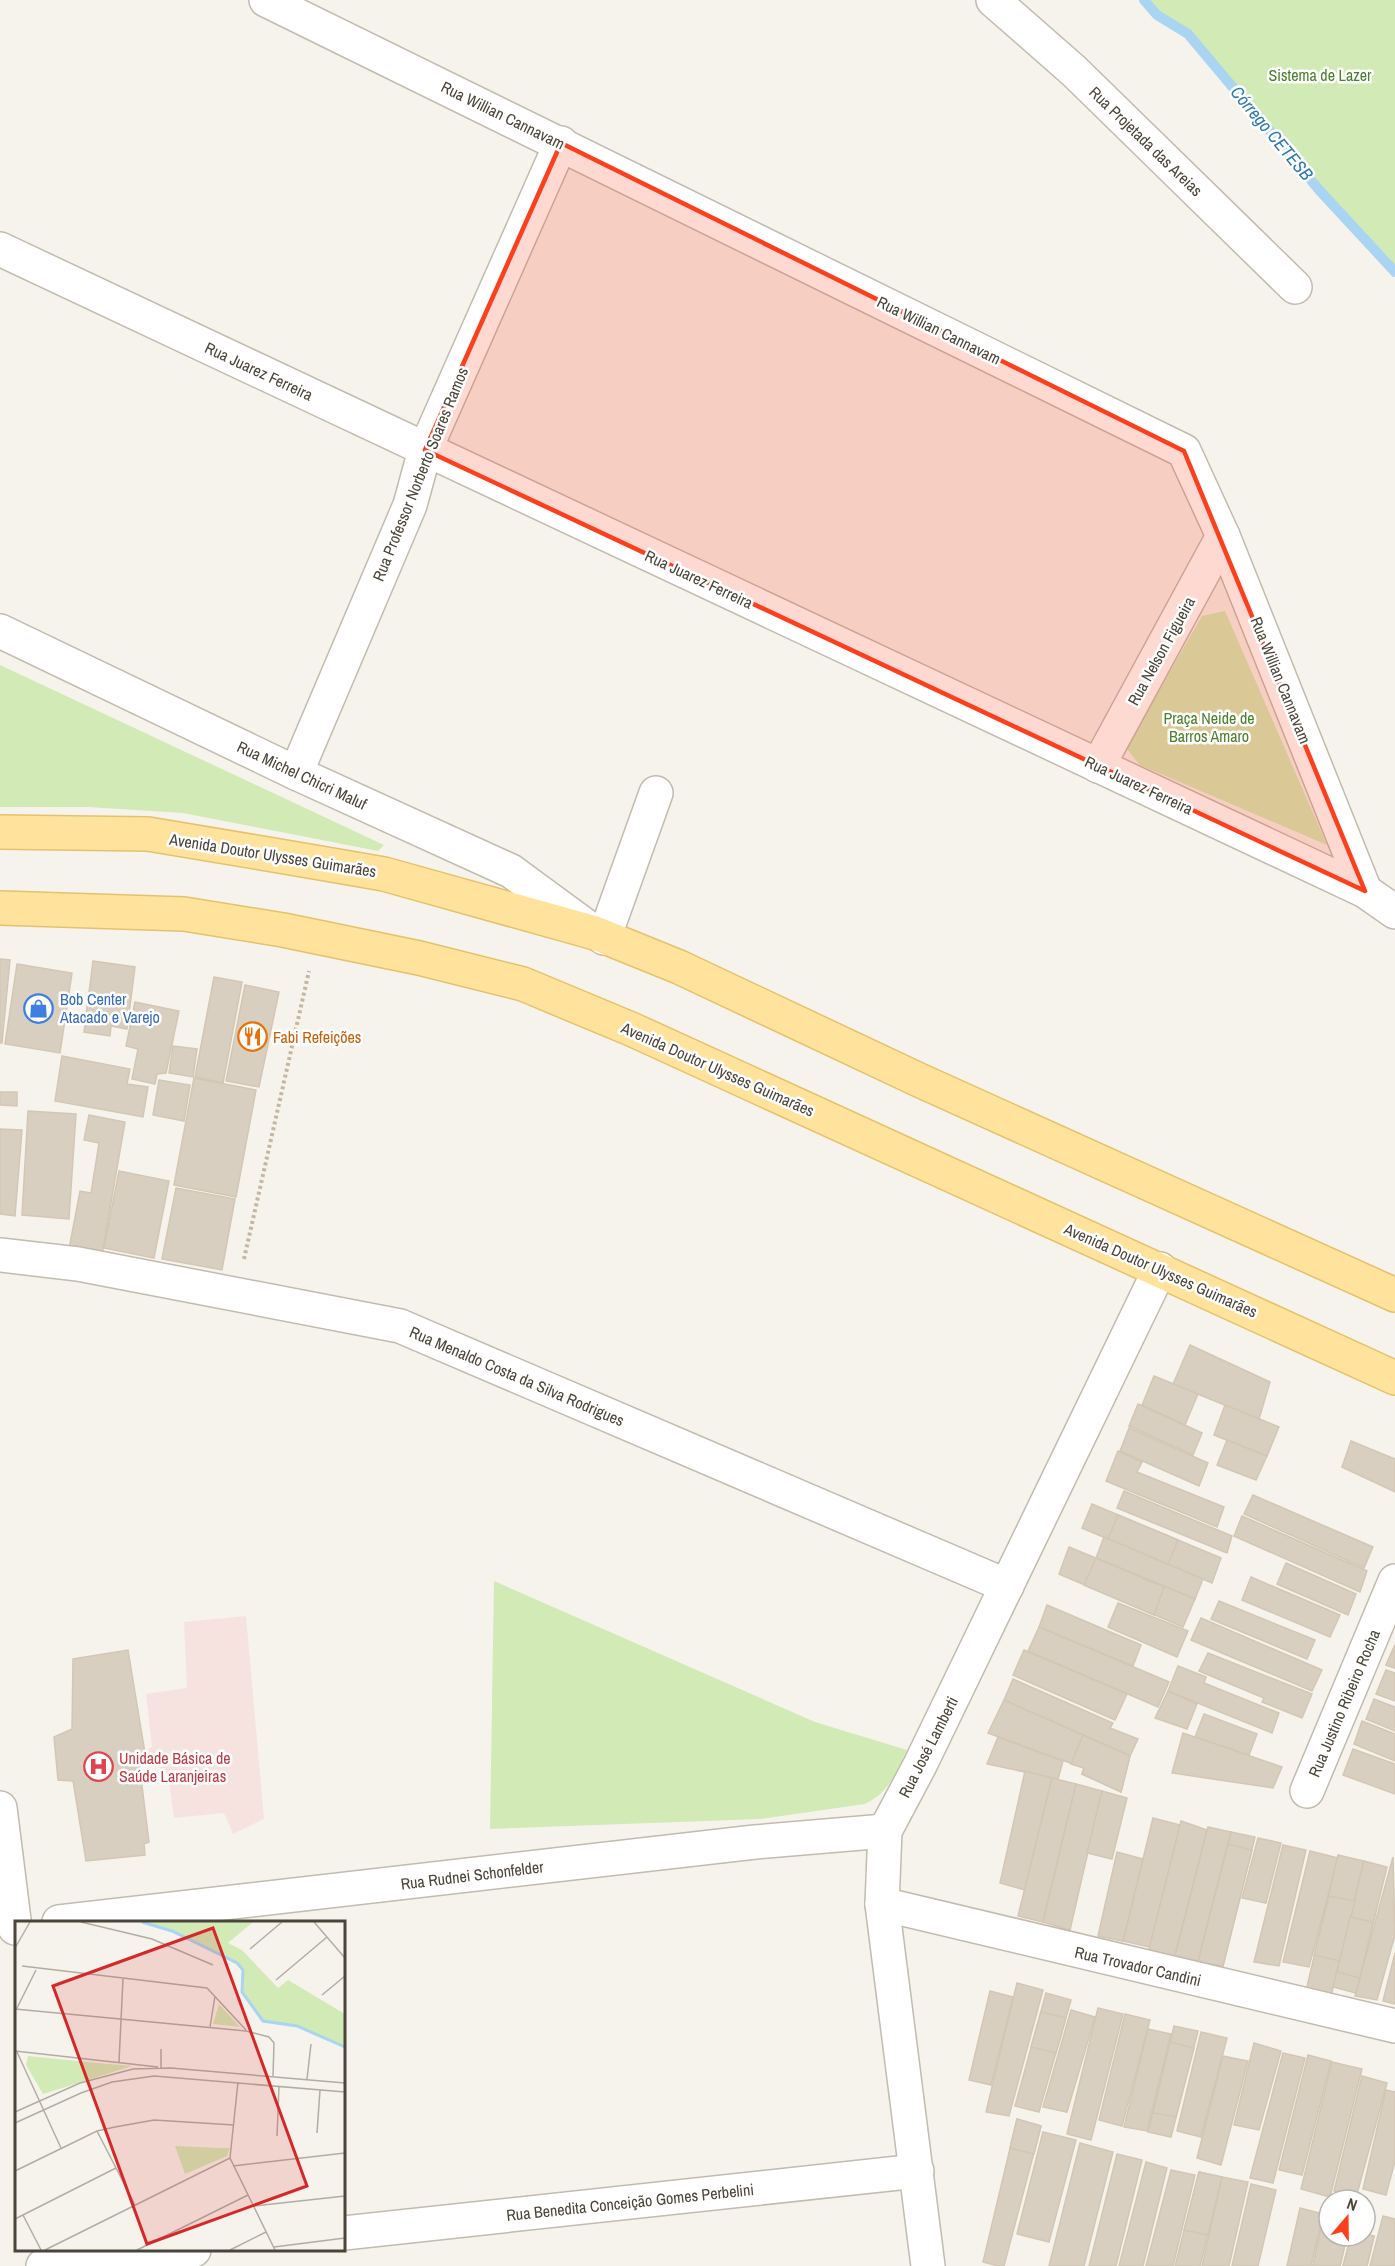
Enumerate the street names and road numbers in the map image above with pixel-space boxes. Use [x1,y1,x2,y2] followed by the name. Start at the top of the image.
[438,76,568,154] street label: Rua Willian Cannavam
[1085,81,1207,201] street label: Rua Projetada das Areias
[874,291,1004,369] street label: Rua Willian Cannavam
[201,336,317,406] street label: Rua Juarez Ferreira
[367,364,473,584] street label: Rua Professor Norberto Soares Ramos
[641,544,757,614] street label: Rua Juarez Ferreira
[1122,592,1200,709] street label: Rua Nelson Figueira
[1246,613,1316,747] street label: Rua Willian Cannavam
[234,735,371,815] street label: Rua Michel Chicri Maluf
[1081,750,1197,820] street label: Rua Juarez Ferreira
[167,828,378,882] street label: Avenida Doutor Ulysses Guimarães
[617,1016,818,1122] street label: Avenida Doutor Ulysses Guimarães
[1060,1217,1261,1323] street label: Avenida Doutor Ulysses Guimarães
[406,1321,628,1431] street label: Rua Menaldo Costa da Silva Rodrigues
[1303,1625,1385,1780] street label: Rua Justino Ribeiro Rocha
[893,1693,963,1801] street label: Rua José Lamberti
[399,1855,545,1895] street label: Rua Rudnei Schonfelder
[1073,1941,1203,1991] street label: Rua Trovador Candini
[505,2178,755,2226] street label: Rua Benedita Conceição Gomes Perbelini

